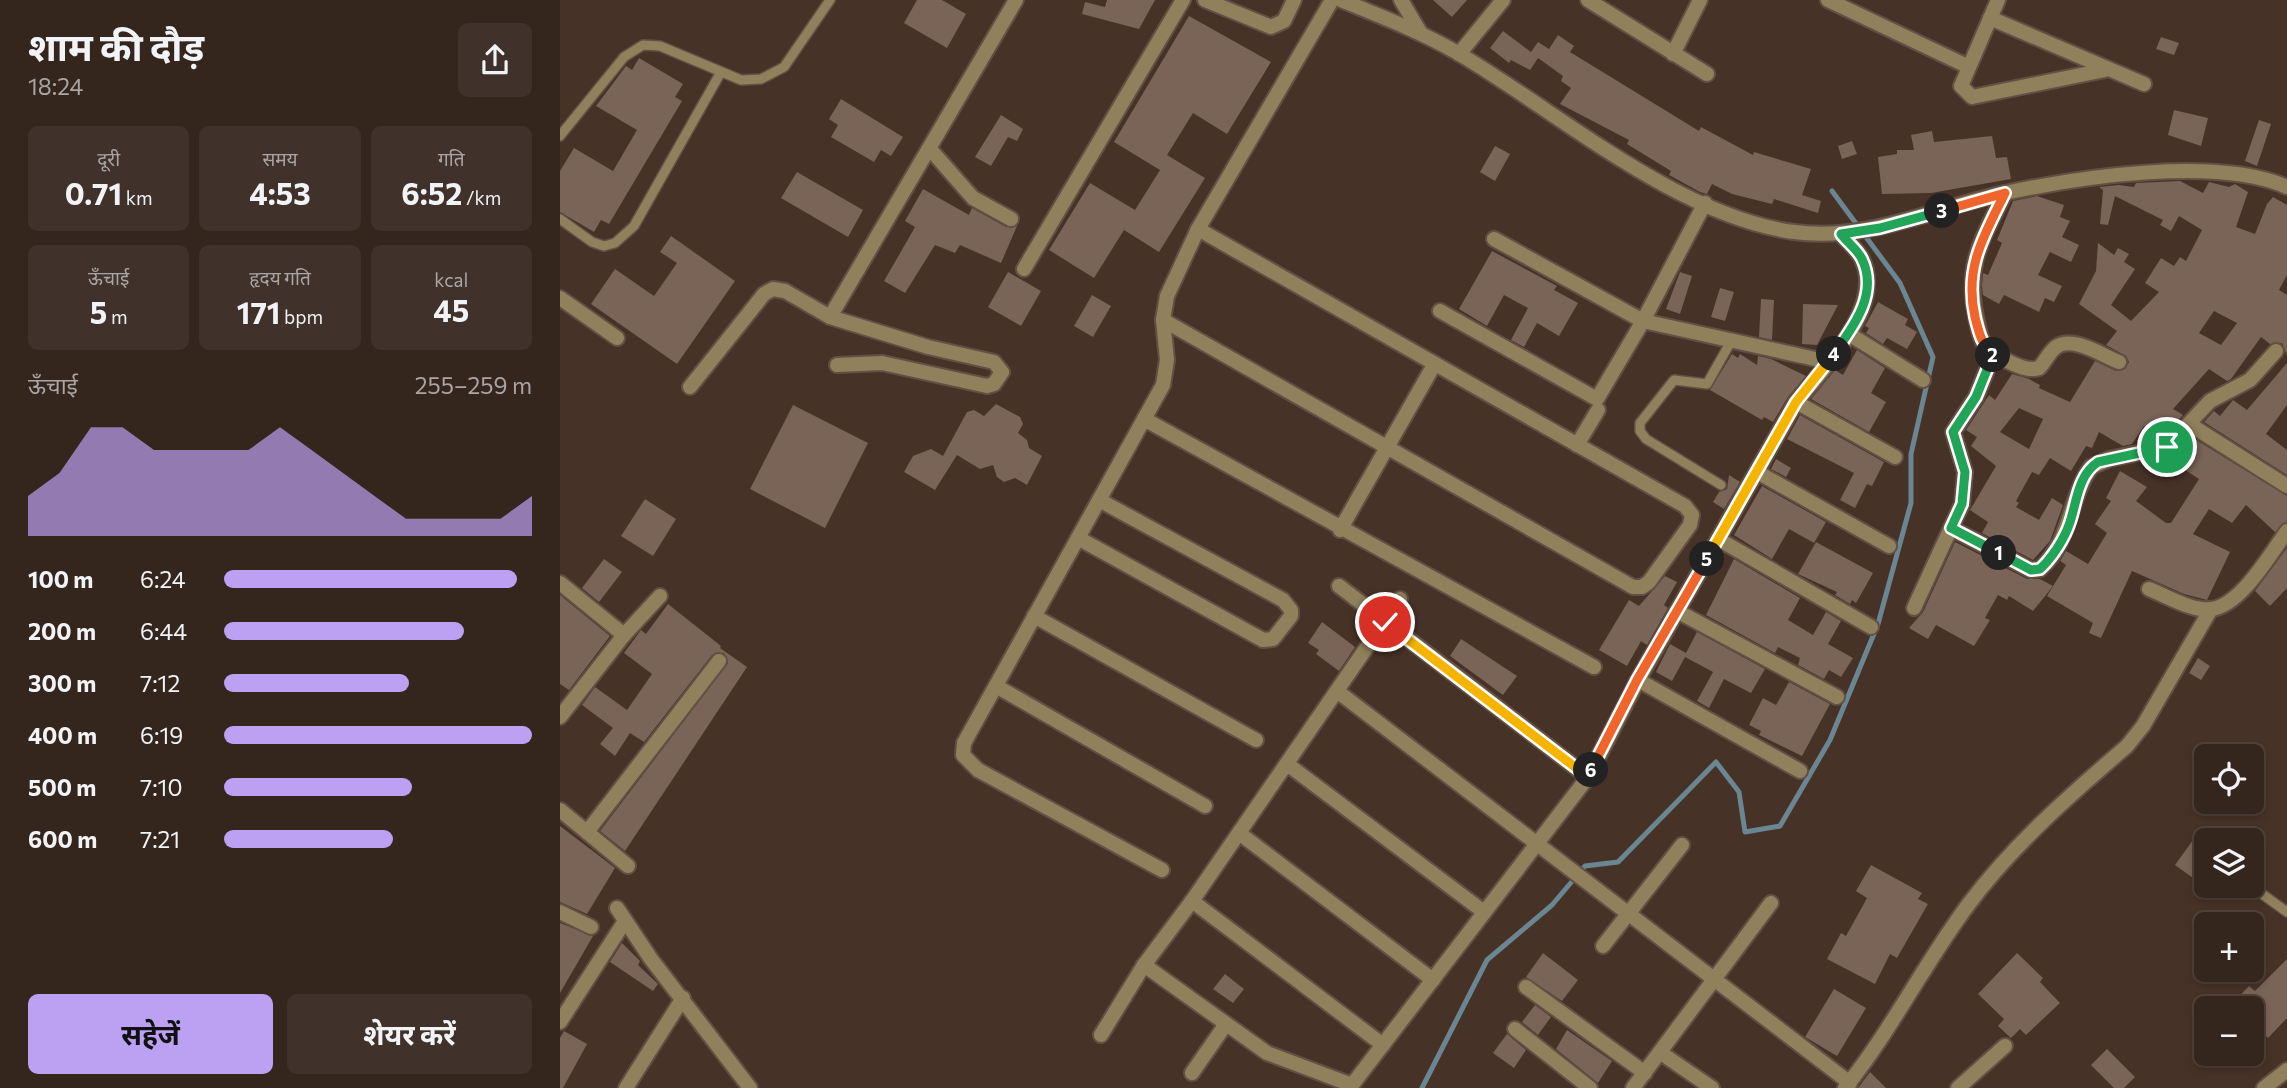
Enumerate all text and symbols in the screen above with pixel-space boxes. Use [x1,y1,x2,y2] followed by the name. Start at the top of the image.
[28,22,204,69] text: शाम की दौड़
[458,23,532,97] button: share
[28,72,83,100] text: 18:24
[97,147,120,170] text: दूरी
[262,147,298,170] text: समय
[438,147,465,170] text: गति
[65,174,122,211] text: 0.71
[249,174,311,211] text: 4:53
[401,174,462,211] text: 6:52
[122,186,153,209] text: km
[462,186,501,209] text: /km
[1924,194,1960,228] pin: 3
[1936,199,1947,222] text: 3
[88,266,129,289] text: ऊँचाई
[249,266,311,289] text: हृदय गति
[434,268,468,291] text: kcal
[433,291,469,328] text: 45
[90,293,107,330] text: 5
[237,293,280,330] text: 171
[107,305,128,328] text: m
[280,305,323,328] text: bpm
[1816,336,1852,372] pin: 4
[1976,338,2010,372] pin: 2
[1828,342,1839,365] text: 4
[1987,343,1998,366] text: 2
[28,371,78,399] text: ऊँचाई
[415,371,532,399] text: 255–259 m
[2137,417,2197,477] pin
[2148,428,2186,466] icon: arrive
[1982,536,2016,570] pin: 1
[1994,541,2003,564] text: 1
[1690,542,1724,576] pin: 5
[1701,547,1712,570] text: 5
[28,565,93,593] text: 100 m
[140,565,186,593] text: 6:24
[1355,592,1415,652] pin
[1366,603,1404,641] icon: check
[28,617,96,645] text: 200 m
[140,617,187,645] text: 6:44
[28,669,96,697] text: 300 m
[140,669,180,697] text: 7:12
[28,721,97,749] text: 400 m
[140,721,183,749] text: 6:19
[2194,744,2264,1066] map controls
[2194,744,2264,814] button: locate
[1574,752,1608,788] pin: 6
[1585,758,1596,781] text: 6
[28,773,96,801] text: 500 m
[140,773,182,801] text: 7:10
[28,825,97,853] text: 600 m
[140,825,180,853] text: 7:21
[2194,828,2264,898] button: layers
[2194,912,2264,982] button: +
[28,994,273,1074] button: सहेजें
[287,994,532,1074] button: शेयर करें
[2194,996,2264,1066] button: −

